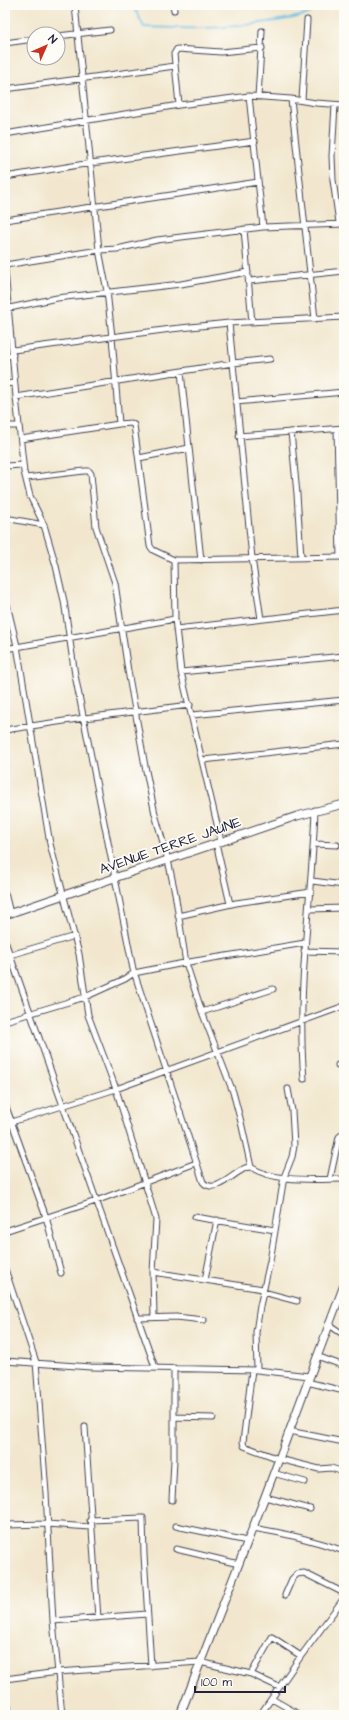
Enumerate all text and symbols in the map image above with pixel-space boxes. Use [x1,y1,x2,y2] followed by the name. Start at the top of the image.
[26,26,66,66] north arrow
[45,32,61,47] text: N
[97,812,245,880] street label: AVENUE TERRE JAUNE
[195,1668,285,1694] scale bar
[201,1674,232,1691] text: 100 m

